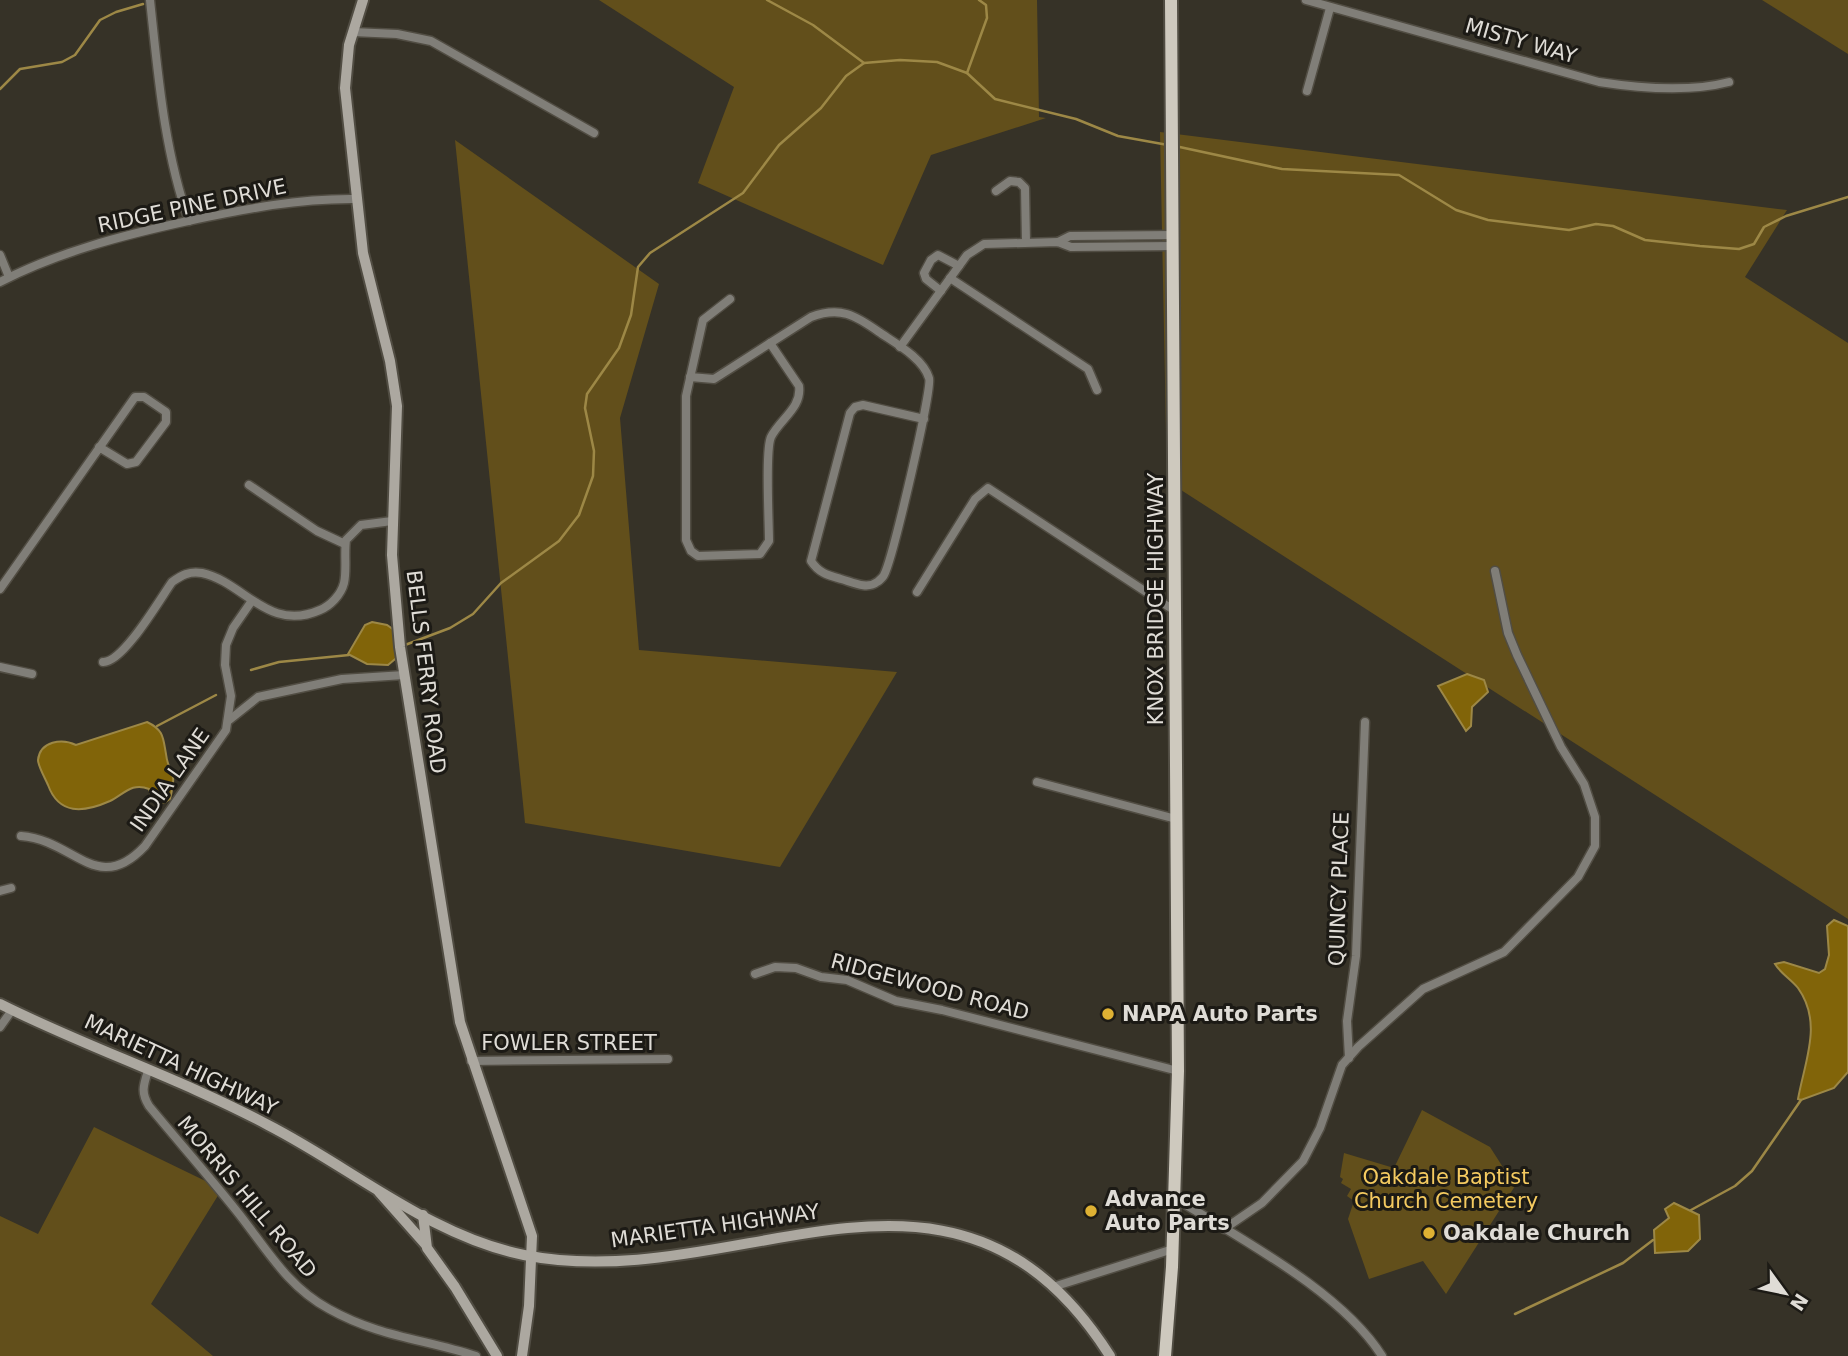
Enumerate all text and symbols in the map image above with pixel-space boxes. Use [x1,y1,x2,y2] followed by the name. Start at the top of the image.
[1462,14,1580,68] street label: MISTY WAY
[95,174,289,238] street label: RIDGE PINE DRIVE
[1144,473,1168,725] street label: KNOX BRIDGE HIGHWAY
[402,569,450,775] street label: BELLS FERRY ROAD
[126,724,214,836] street label: INDIA LANE
[1324,811,1354,967] street label: QUINCY PLACE
[828,949,1032,1025] street label: RIDGEWOOD ROAD
[1122,1002,1318,1026] place label: NAPA Auto Parts
[1100,1006,1116,1022] marker: NAPA Auto Parts
[81,1010,282,1120] street label: MARIETTA HIGHWAY
[481,1031,657,1055] street label: FOWLER STREET
[172,1111,322,1283] street label: MORRIS HILL ROAD
[1354,1165,1538,1213] park label: Oakdale Baptist Church Cemetery
[1105,1187,1230,1235] place label: Advance Auto Parts
[609,1199,821,1253] street label: MARIETTA HIGHWAY
[1083,1203,1099,1219] marker: Advance Auto Parts
[1443,1221,1630,1245] place label: Oakdale Church
[1421,1225,1437,1241] marker: Oakdale Church
[1750,1258,1820,1328] north arrow
[1786,1290,1813,1315] text: N

